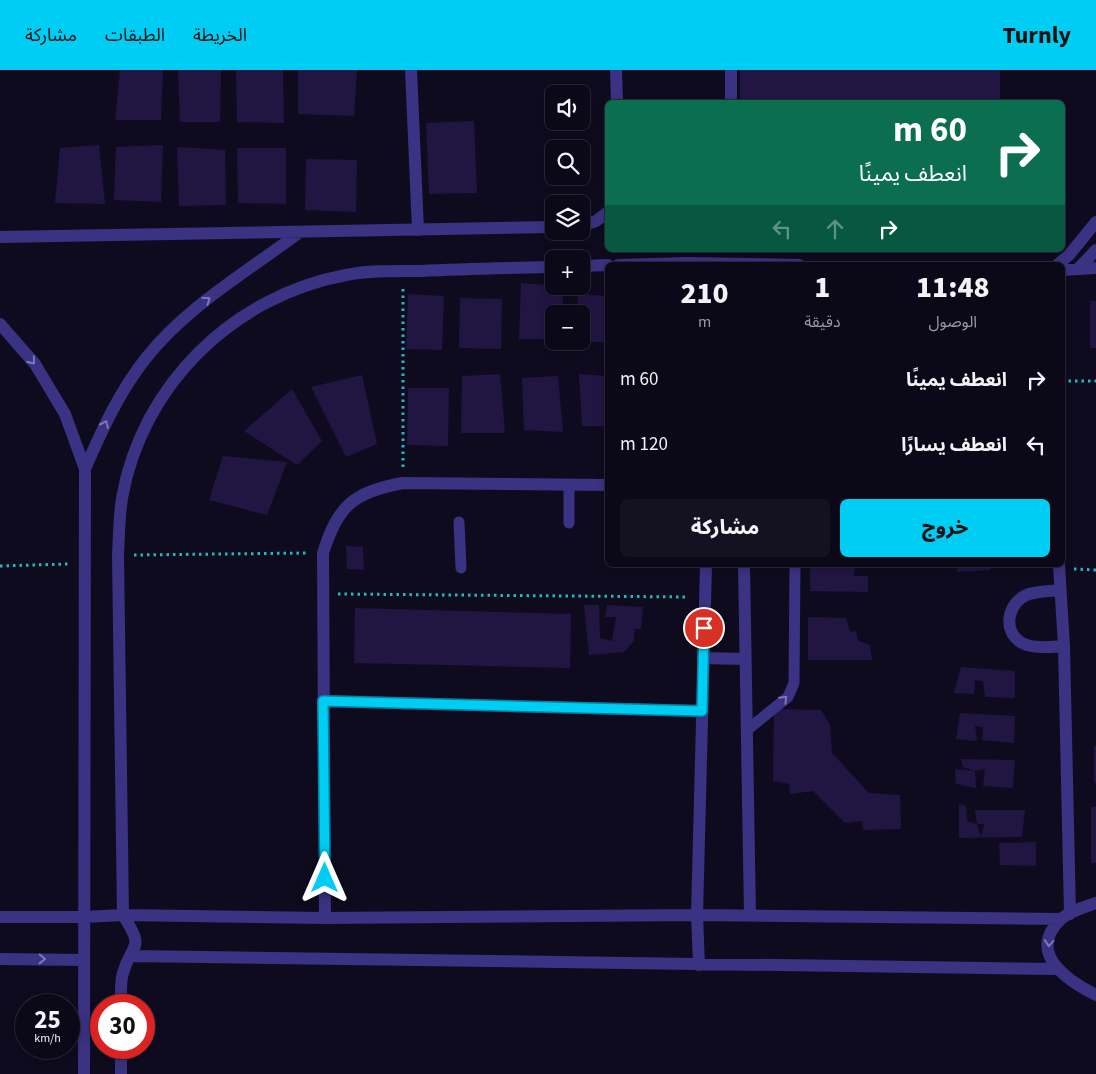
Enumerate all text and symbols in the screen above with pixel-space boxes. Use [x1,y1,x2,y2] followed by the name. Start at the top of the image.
[1002,18,1071,53] text: Turnly
[25,23,77,48] text: مشاركة
[105,23,165,48] text: الطبقات
[193,23,247,48] text: الخريطة
[545,85,590,350] map controls
[545,85,590,130] button: sound
[893,105,967,155] text: 60 m
[985,120,1050,185] icon: right
[545,140,590,185] button: search
[859,158,967,190] text: انعطف يمينًا
[545,195,590,240] button: layers
[768,215,796,243] icon: left
[821,215,849,243] icon: ahead
[874,215,902,243] icon: right
[545,250,590,295] button: +
[814,266,830,309] text: 1
[916,266,989,309] text: 11:48
[681,272,729,315] text: 210
[201,297,211,306] one-way arrow
[545,305,590,350] button: −
[698,311,711,333] text: m
[804,311,841,333] text: دقيقة
[928,311,977,333] text: الوصول
[26,355,34,364] one-way arrow
[620,366,658,393] text: 60 m
[1022,366,1050,394] icon: right
[906,367,1007,394] text: انعطف يمينًا
[98,420,109,429] one-way arrow
[620,431,668,458] text: 120 m
[1022,431,1050,459] icon: left
[901,432,1007,459] text: انعطف يسارًا
[620,499,830,557] button: مشاركة
[840,499,1050,557] button: خروج
[683,607,725,649] pin
[690,614,718,642] icon: arrive
[778,696,787,705] one-way arrow
[298,851,350,903] position arrow
[1044,939,1055,947] one-way arrow
[38,954,46,964] one-way arrow
[90,994,155,1059] speed limit sign: 30
[34,1002,61,1038] text: 25
[34,1030,61,1047] text: km/h

